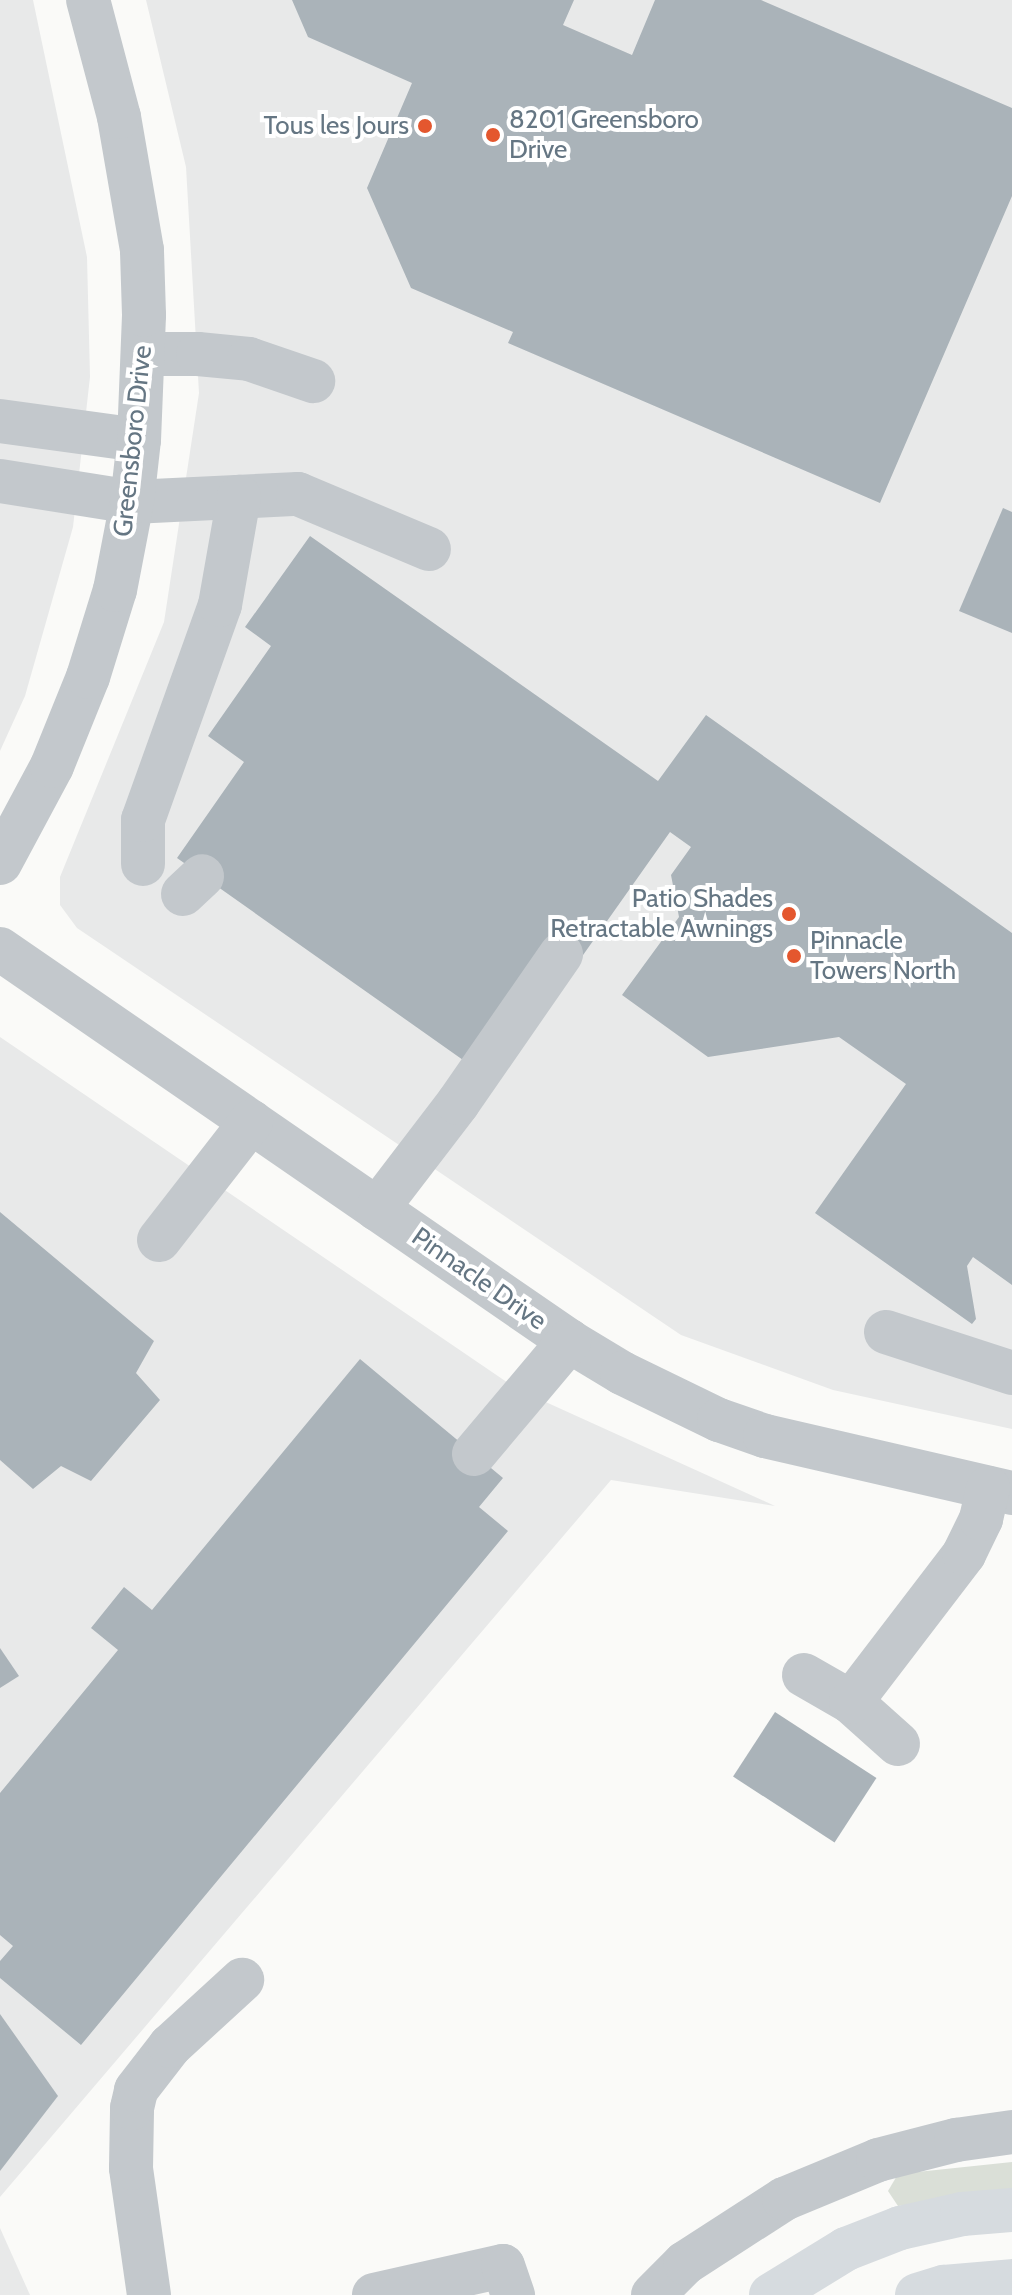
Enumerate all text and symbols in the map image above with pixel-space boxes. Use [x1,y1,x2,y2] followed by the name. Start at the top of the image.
[509,104,699,166] place label: 8201 Greensboro Drive
[264,110,409,142] place label: Tous les Jours
[416,117,434,135] marker: Tous les Jours
[484,126,502,144] marker: 8201 Greensboro Drive
[107,344,159,538] street label: Greensboro Drive
[550,883,773,944] place label: Patio Shades Retractable Awnings
[780,905,798,923] marker: Patio Shades Retractable Awnings
[810,925,956,986] place label: Pinnacle Towers North
[785,947,803,965] marker: Pinnacle Towers North
[406,1221,552,1337] street label: Pinnacle Drive

